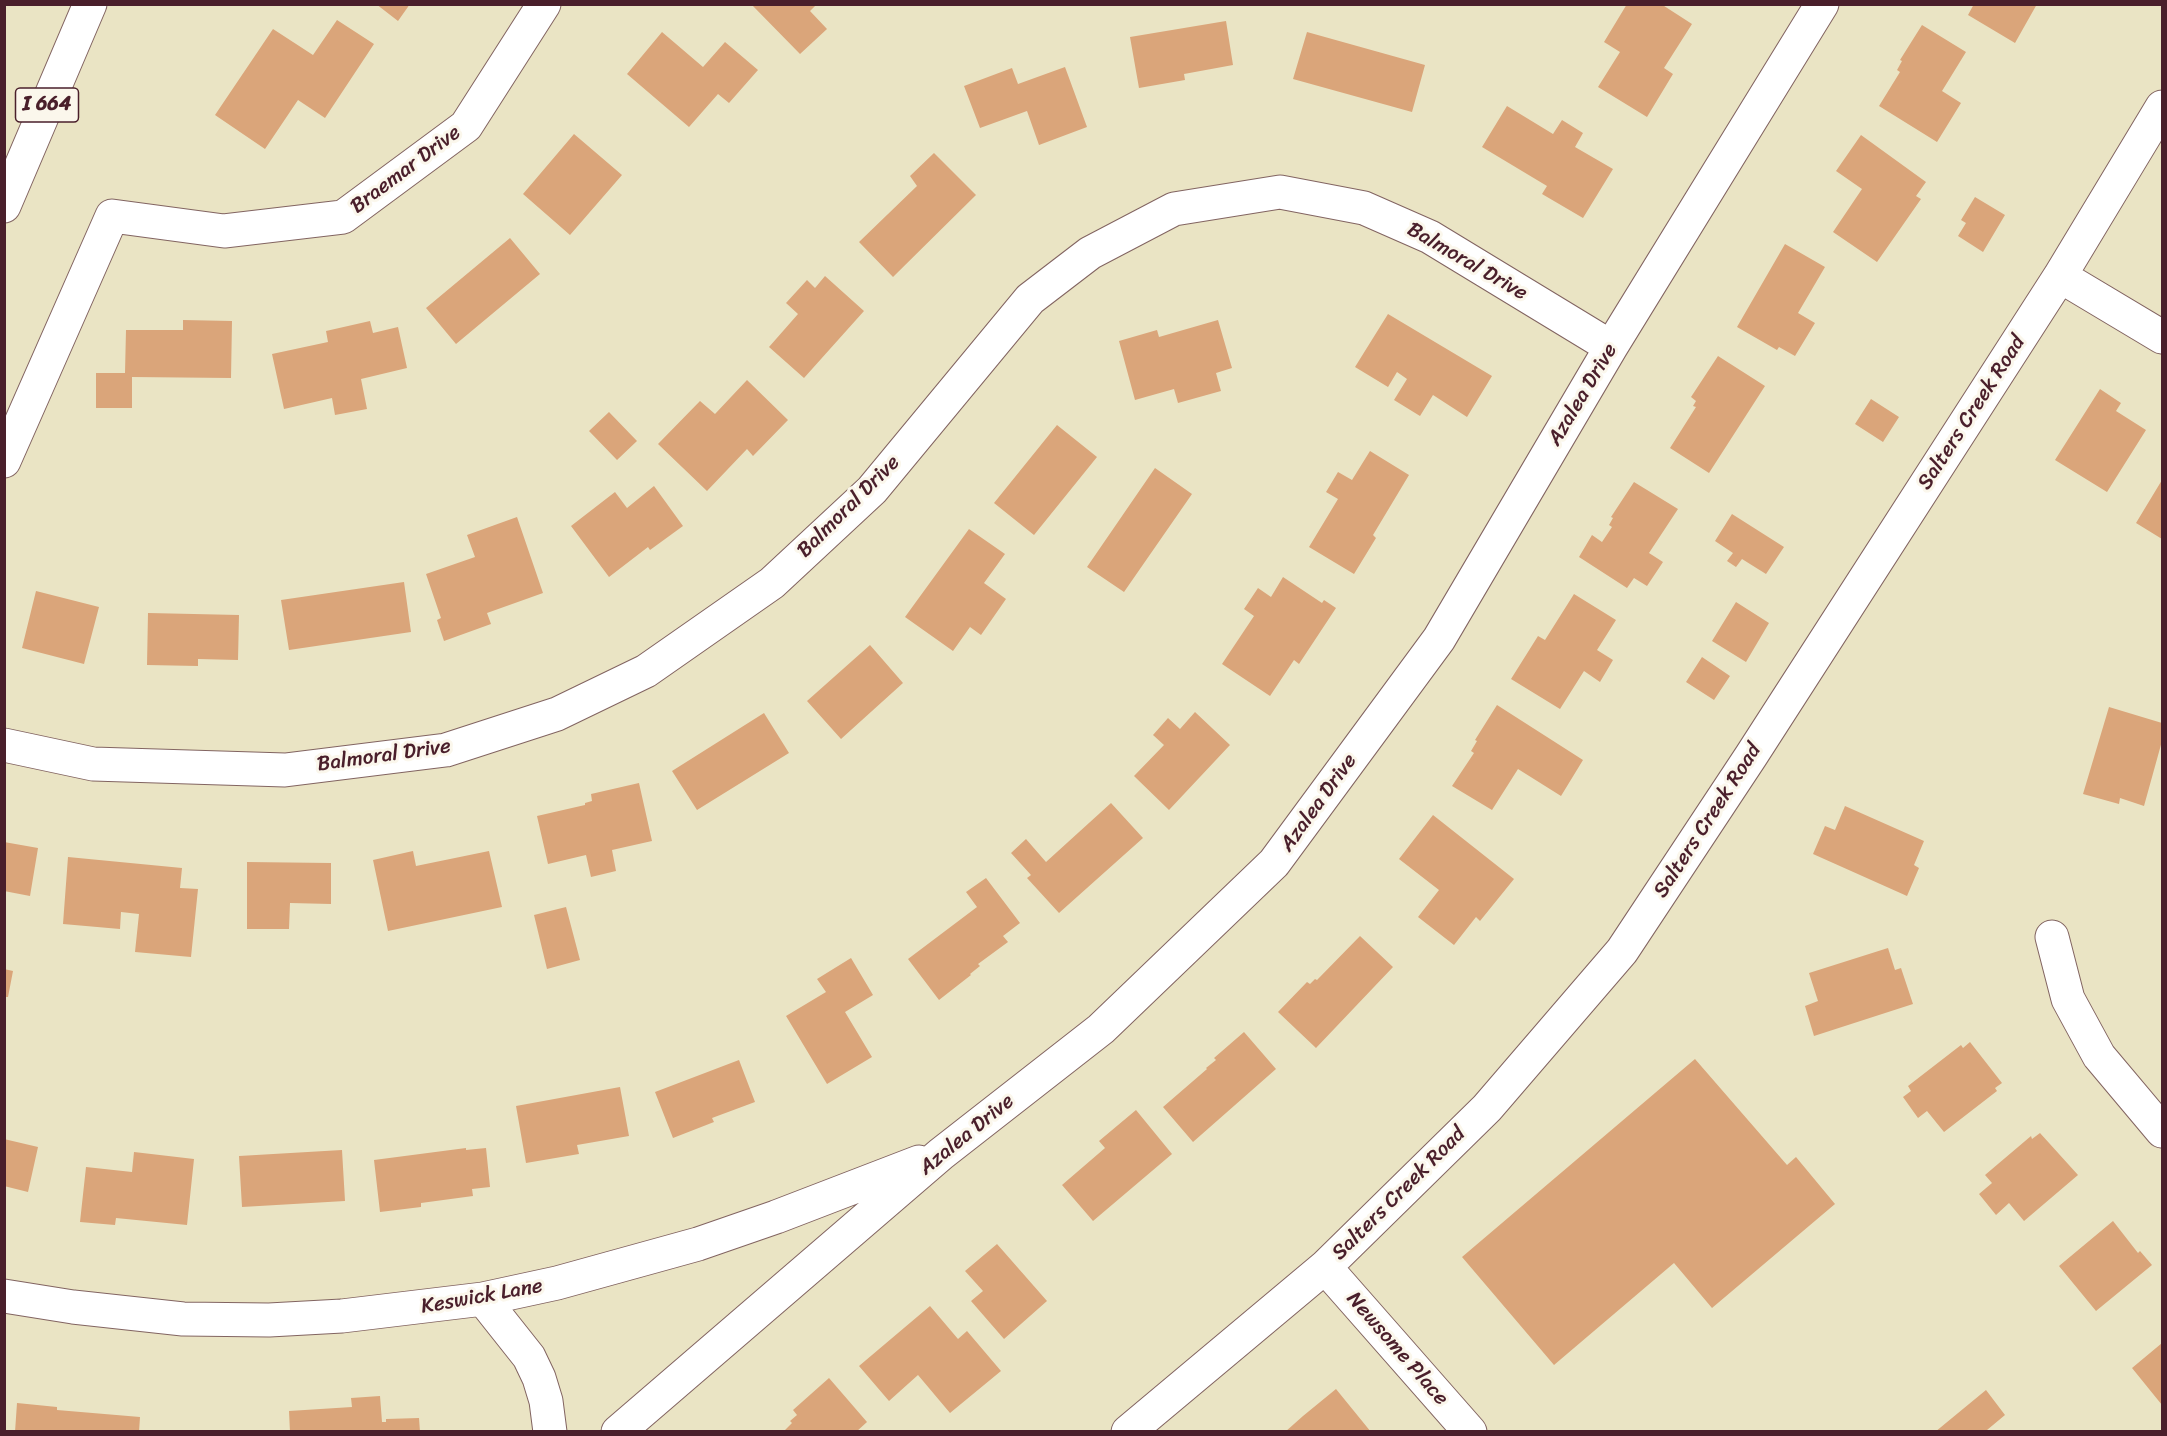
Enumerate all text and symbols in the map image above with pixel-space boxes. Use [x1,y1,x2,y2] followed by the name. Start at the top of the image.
[15,88,78,122] road number: I 664
[346,120,466,220] street label: Braemar Drive
[1402,217,1532,307] street label: Balmoral Drive
[1913,331,2031,495] street label: Salters Creek Road
[1543,339,1623,451] street label: Azalea Drive
[792,450,906,564] street label: Balmoral Drive
[316,734,452,778] street label: Balmoral Drive
[1649,739,1767,903] street label: Salters Creek Road
[1275,749,1363,857] street label: Azalea Drive
[915,1089,1019,1181] street label: Azalea Drive
[1327,1122,1471,1266] street label: Salters Creek Road
[419,1274,545,1320] street label: Keswick Lane
[1341,1287,1453,1411] street label: Newsome Place

